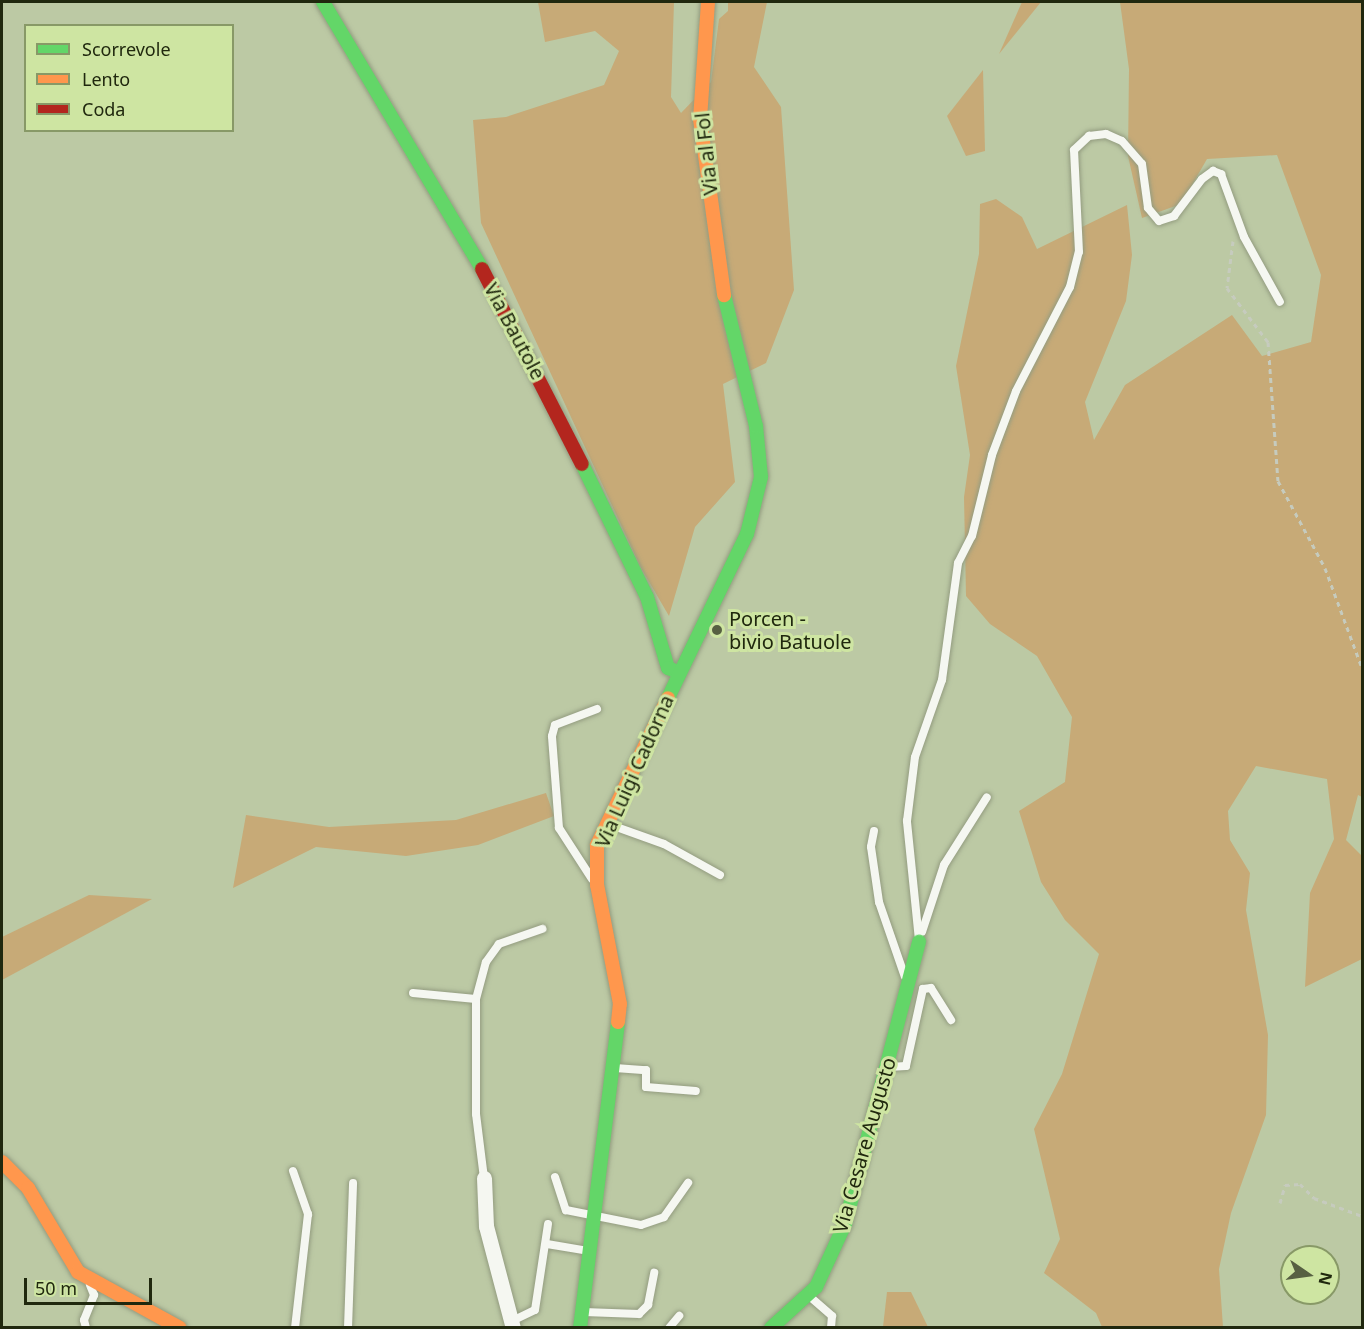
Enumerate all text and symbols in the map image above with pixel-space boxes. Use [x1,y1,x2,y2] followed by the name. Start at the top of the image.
[24,24,234,132] legend
[82,37,171,61] text: Scorrevole
[82,67,130,91] text: Lento
[82,97,125,121] text: Coda
[690,112,722,196] street label: Via al Fol
[480,279,550,383] street label: Via Bautole
[729,606,851,653] place label: Porcen - bivio Batuole
[710,623,724,637] marker: Porcen - bivio Batuole
[590,691,678,851] street label: Via Luigi Cadorna
[827,1055,901,1235] street label: Via Cesare Augusto
[1280,1245,1340,1305] north arrow
[27,1266,154,1304] scale bar
[1313,1270,1338,1287] text: N
[35,1276,77,1300] text: 50 m

